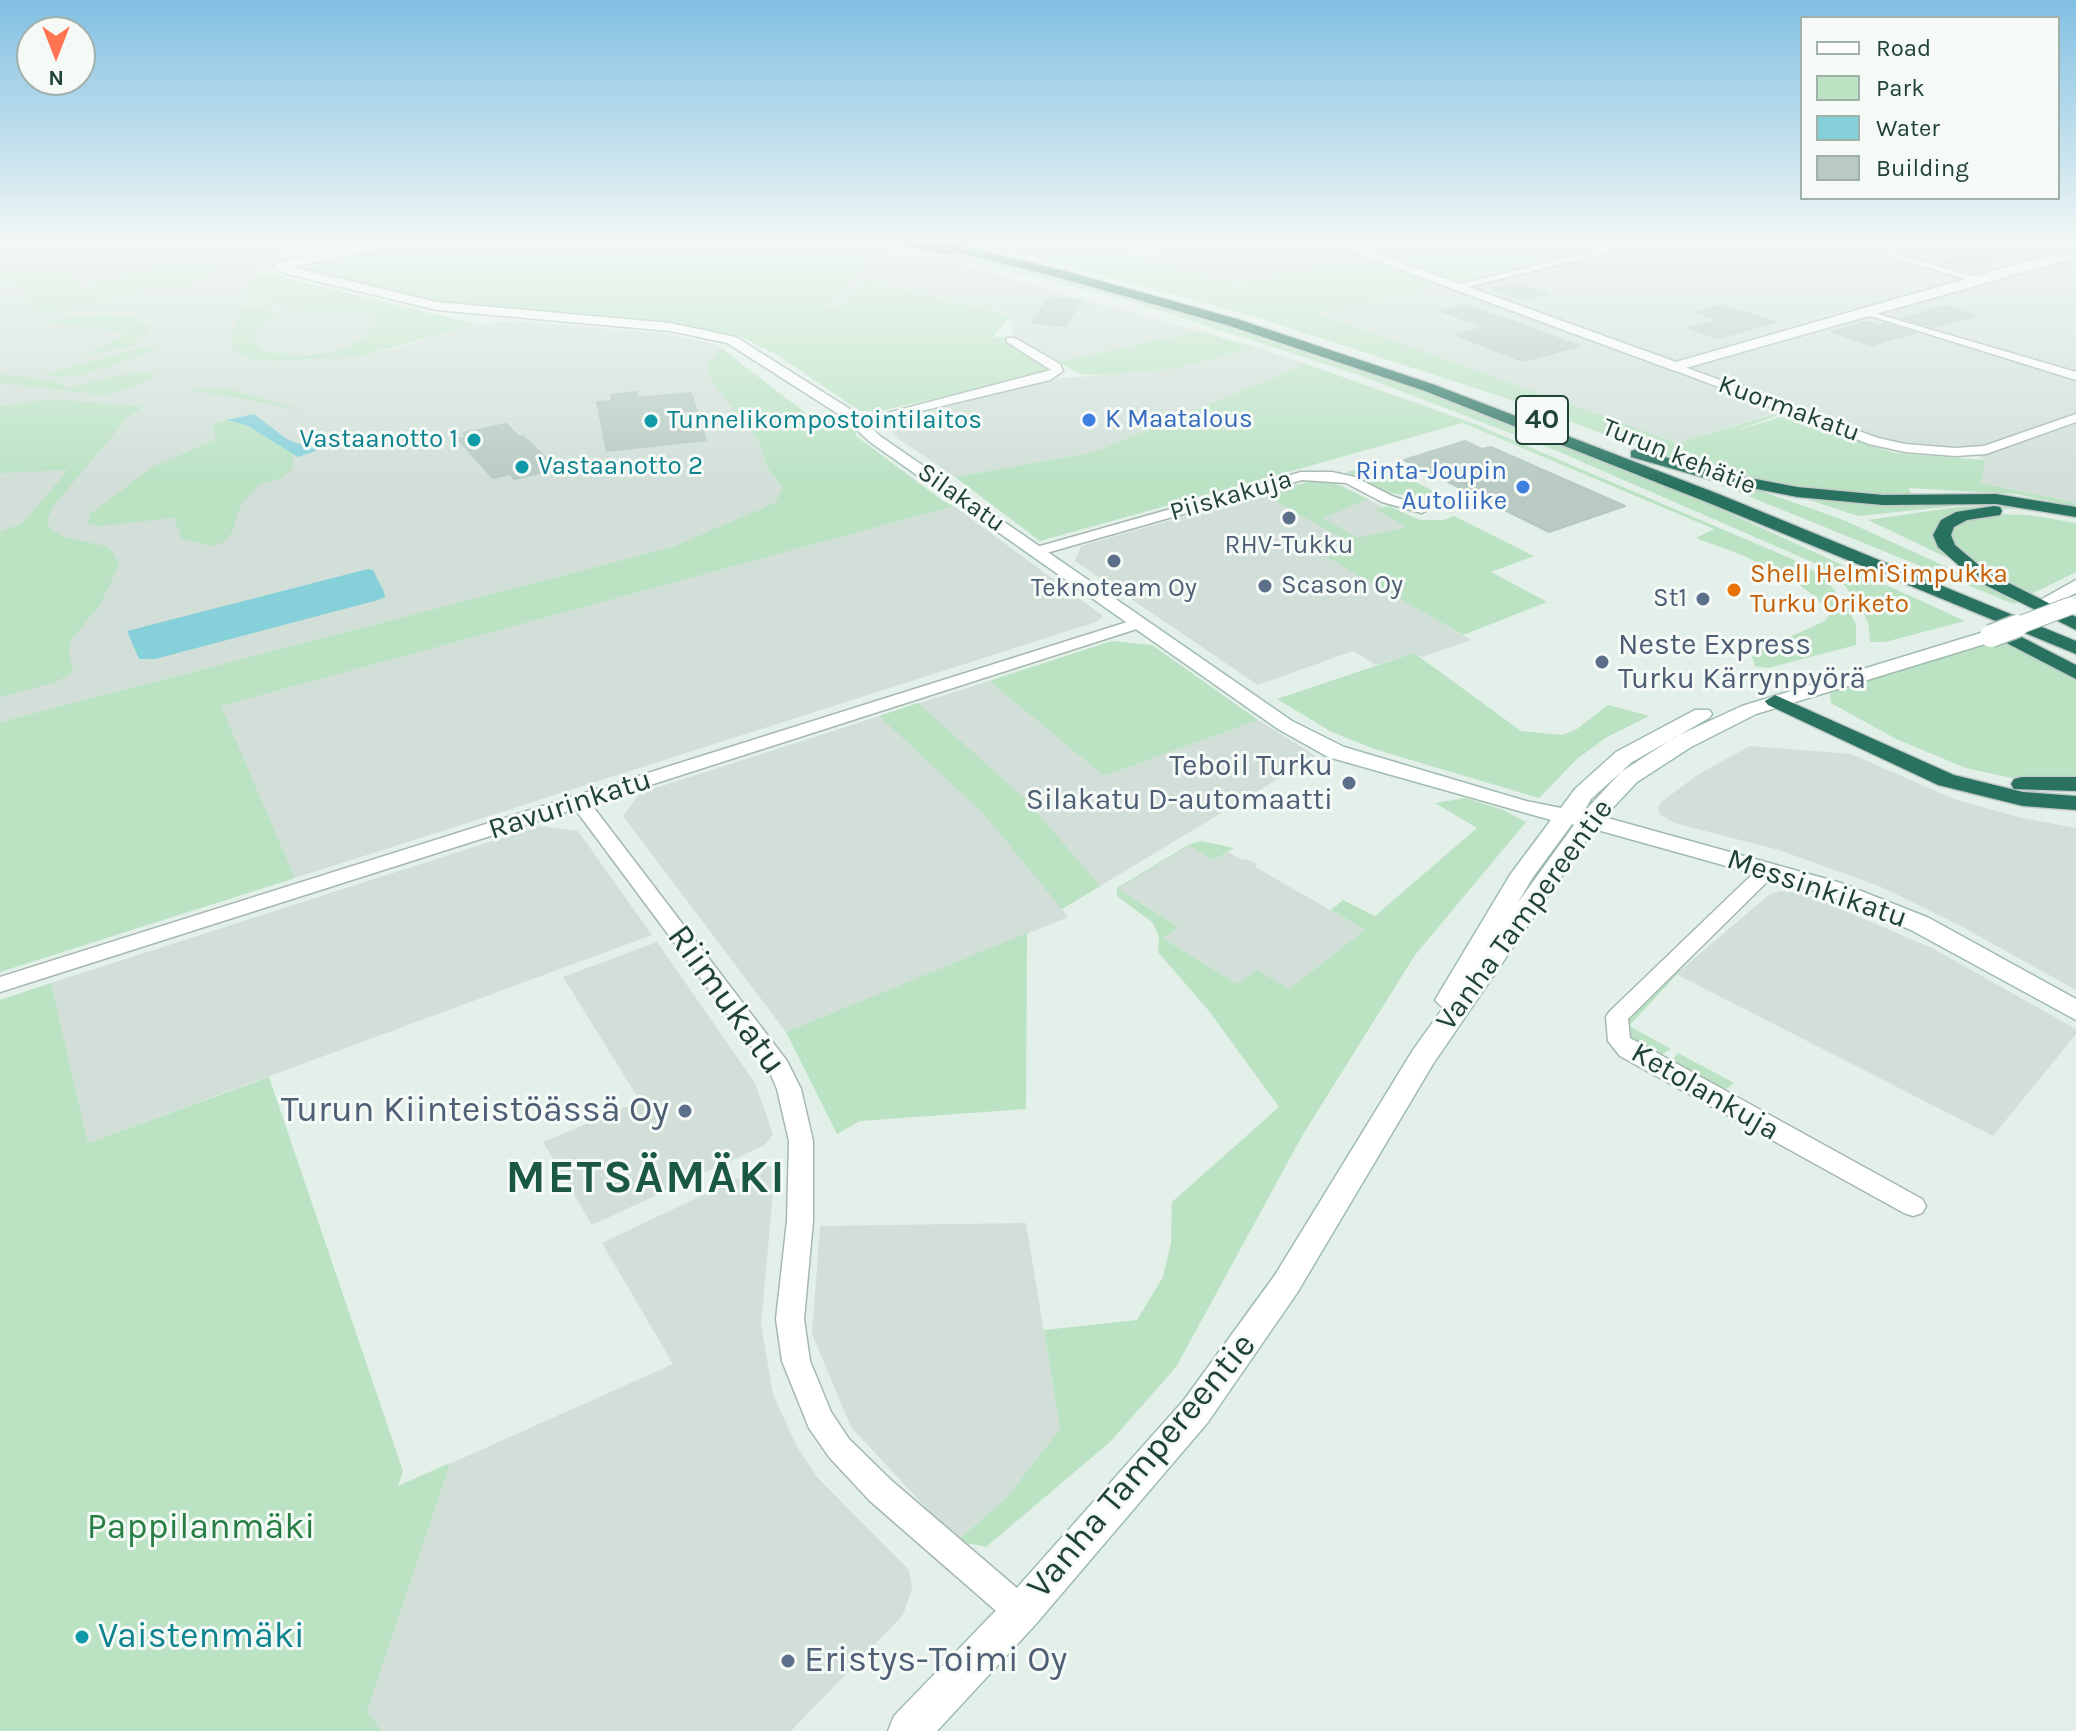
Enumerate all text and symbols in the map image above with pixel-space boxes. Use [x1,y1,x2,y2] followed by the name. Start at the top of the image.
[16,16,96,96] north arrow
[1800,16,2060,200] legend
[1876,34,1931,62] text: Road
[48,65,64,91] text: N
[1876,74,1925,102] text: Park
[1876,114,1940,142] text: Water
[1876,154,1969,182] text: Building
[1714,369,1864,449] street label: Kuormakatu
[1516,396,1568,444] road number: 40
[1105,404,1253,436] place label: K Maatalous
[667,405,982,437] place label: Tunnelikompostointilaitos
[1080,411,1098,429] marker: K Maatalous
[642,412,660,430] marker: Tunnelikompostointilaitos
[1598,412,1760,502] street label: Turun kehätie
[299,424,458,456] place label: Vastaanotto 1
[465,431,483,449] marker: Vastaanotto 1
[538,451,703,483] place label: Vastaanotto 2
[1355,456,1507,518] place label: Rinta-Joupin Autoliike
[911,457,1011,539] street label: Silakatu
[513,458,531,476] marker: Vastaanotto 2
[1166,464,1296,528] street label: Piiskakuja
[1514,478,1532,496] marker: Rinta-Joupin Autoliike
[1280,509,1298,527] marker: RHV-Tukku
[1225,530,1353,562] place label: RHV-Tukku
[1105,552,1123,570] marker: Teknoteam Oy
[1750,559,2008,620] place label: Shell HelmiSimpukka Turku Oriketo
[1281,570,1403,602] place label: Scason Oy
[1031,573,1197,605] place label: Teknoteam Oy
[1256,577,1274,595] marker: Scason Oy
[1725,581,1743,599] marker: Shell HelmiSimpukka Turku Oriketo
[1653,583,1687,615] place label: St1
[1694,590,1712,608] marker: St1
[1618,627,1866,698] place label: Neste Express Turku Kärrynpyörä
[1593,653,1611,671] marker: Neste Express Turku Kärrynpyörä
[1026,748,1333,818] place label: Teboil Turku Silakatu D-automaatti
[484,762,656,848] street label: Ravurinkatu
[1340,774,1358,792] marker: Teboil Turku Silakatu D-automaatti
[1429,792,1621,1038] street label: Vanha Tampereentie
[1722,841,1912,937] street label: Messinkikatu
[657,917,795,1083] street label: Riimukatu
[1624,1035,1786,1149] street label: Ketolankuja
[281,1089,669,1133] place label: Turun Kiinteistöässä Oy
[676,1102,694,1120] marker: Turun Kiinteistöässä Oy
[506,1151,786,1207] district label: METSÄMÄKI
[1018,1325,1266,1607] street label: Vanha Tampereentie
[87,1506,315,1550] park label: Pappilanmäki
[98,1615,305,1659] place label: Vaistenmäki
[73,1628,91,1646] marker: Vaistenmäki
[804,1639,1067,1683] place label: Eristys-Toimi Oy
[779,1652,797,1670] marker: Eristys-Toimi Oy

